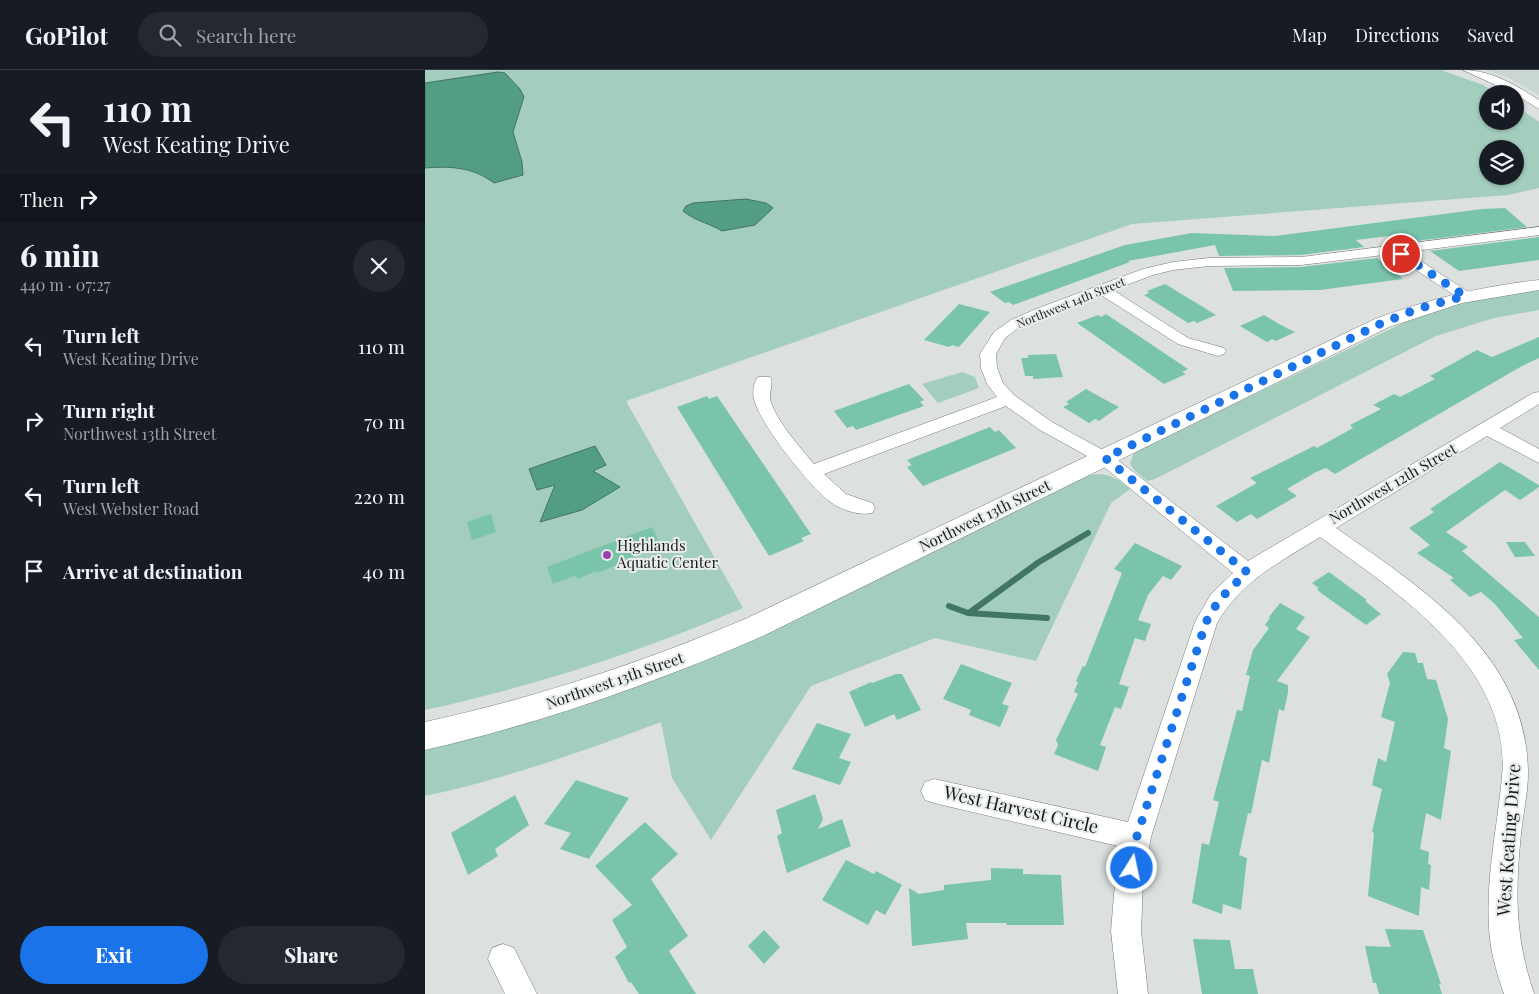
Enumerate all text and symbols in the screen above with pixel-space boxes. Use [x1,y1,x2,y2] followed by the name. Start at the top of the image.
[138,12,488,57] search box
[25,19,108,51] text: GoPilot
[156,21,184,49] icon: search
[196,22,296,48] text: Search here
[1292,23,1327,47] text: Map
[1355,23,1439,47] text: Directions
[1467,23,1514,47] text: Saved
[103,84,192,131] text: 110 m
[1479,85,1524,185] map controls
[1479,85,1524,130] button: sound
[20,90,85,155] icon: left
[103,129,290,159] text: West Keating Drive
[1479,140,1524,185] button: layers
[74,185,102,213] icon: right
[20,186,64,212] text: Then
[1380,233,1422,275] pin
[20,235,100,275] text: 6 min
[353,240,405,292] button: close
[1387,240,1415,268] icon: arrive
[1014,273,1128,331] street label: Northwest 14th Street
[20,274,110,295] text: 440 m · 07:27
[63,322,140,348] text: Turn left
[20,332,48,360] icon: left
[358,333,405,359] text: 110 m
[63,348,199,369] text: West Keating Drive
[63,397,155,423] text: Turn right
[20,407,48,435] icon: right
[364,408,405,434] text: 70 m
[63,423,217,444] text: Northwest 13th Street
[1325,438,1461,528] street label: Northwest 12th Street
[63,472,140,498] text: Turn left
[915,474,1054,556] street label: Northwest 13th Street
[20,482,48,510] icon: left
[354,483,405,509] text: 220 m
[63,498,199,519] text: West Webster Road
[616,535,719,572] place label: Highlands Aquatic Center
[601,549,613,561] marker: Highlands Aquatic Center
[20,557,48,585] icon: arrive
[63,558,243,584] text: Arrive at destination
[363,558,405,584] text: 40 m
[543,647,687,713] street label: Northwest 13th Street
[1491,763,1525,918] street label: West Keating Drive
[941,779,1101,838] street label: West Harvest Circle
[1105,841,1157,893] position arrow
[20,926,208,984] button: Exit
[218,926,405,984] button: Share

